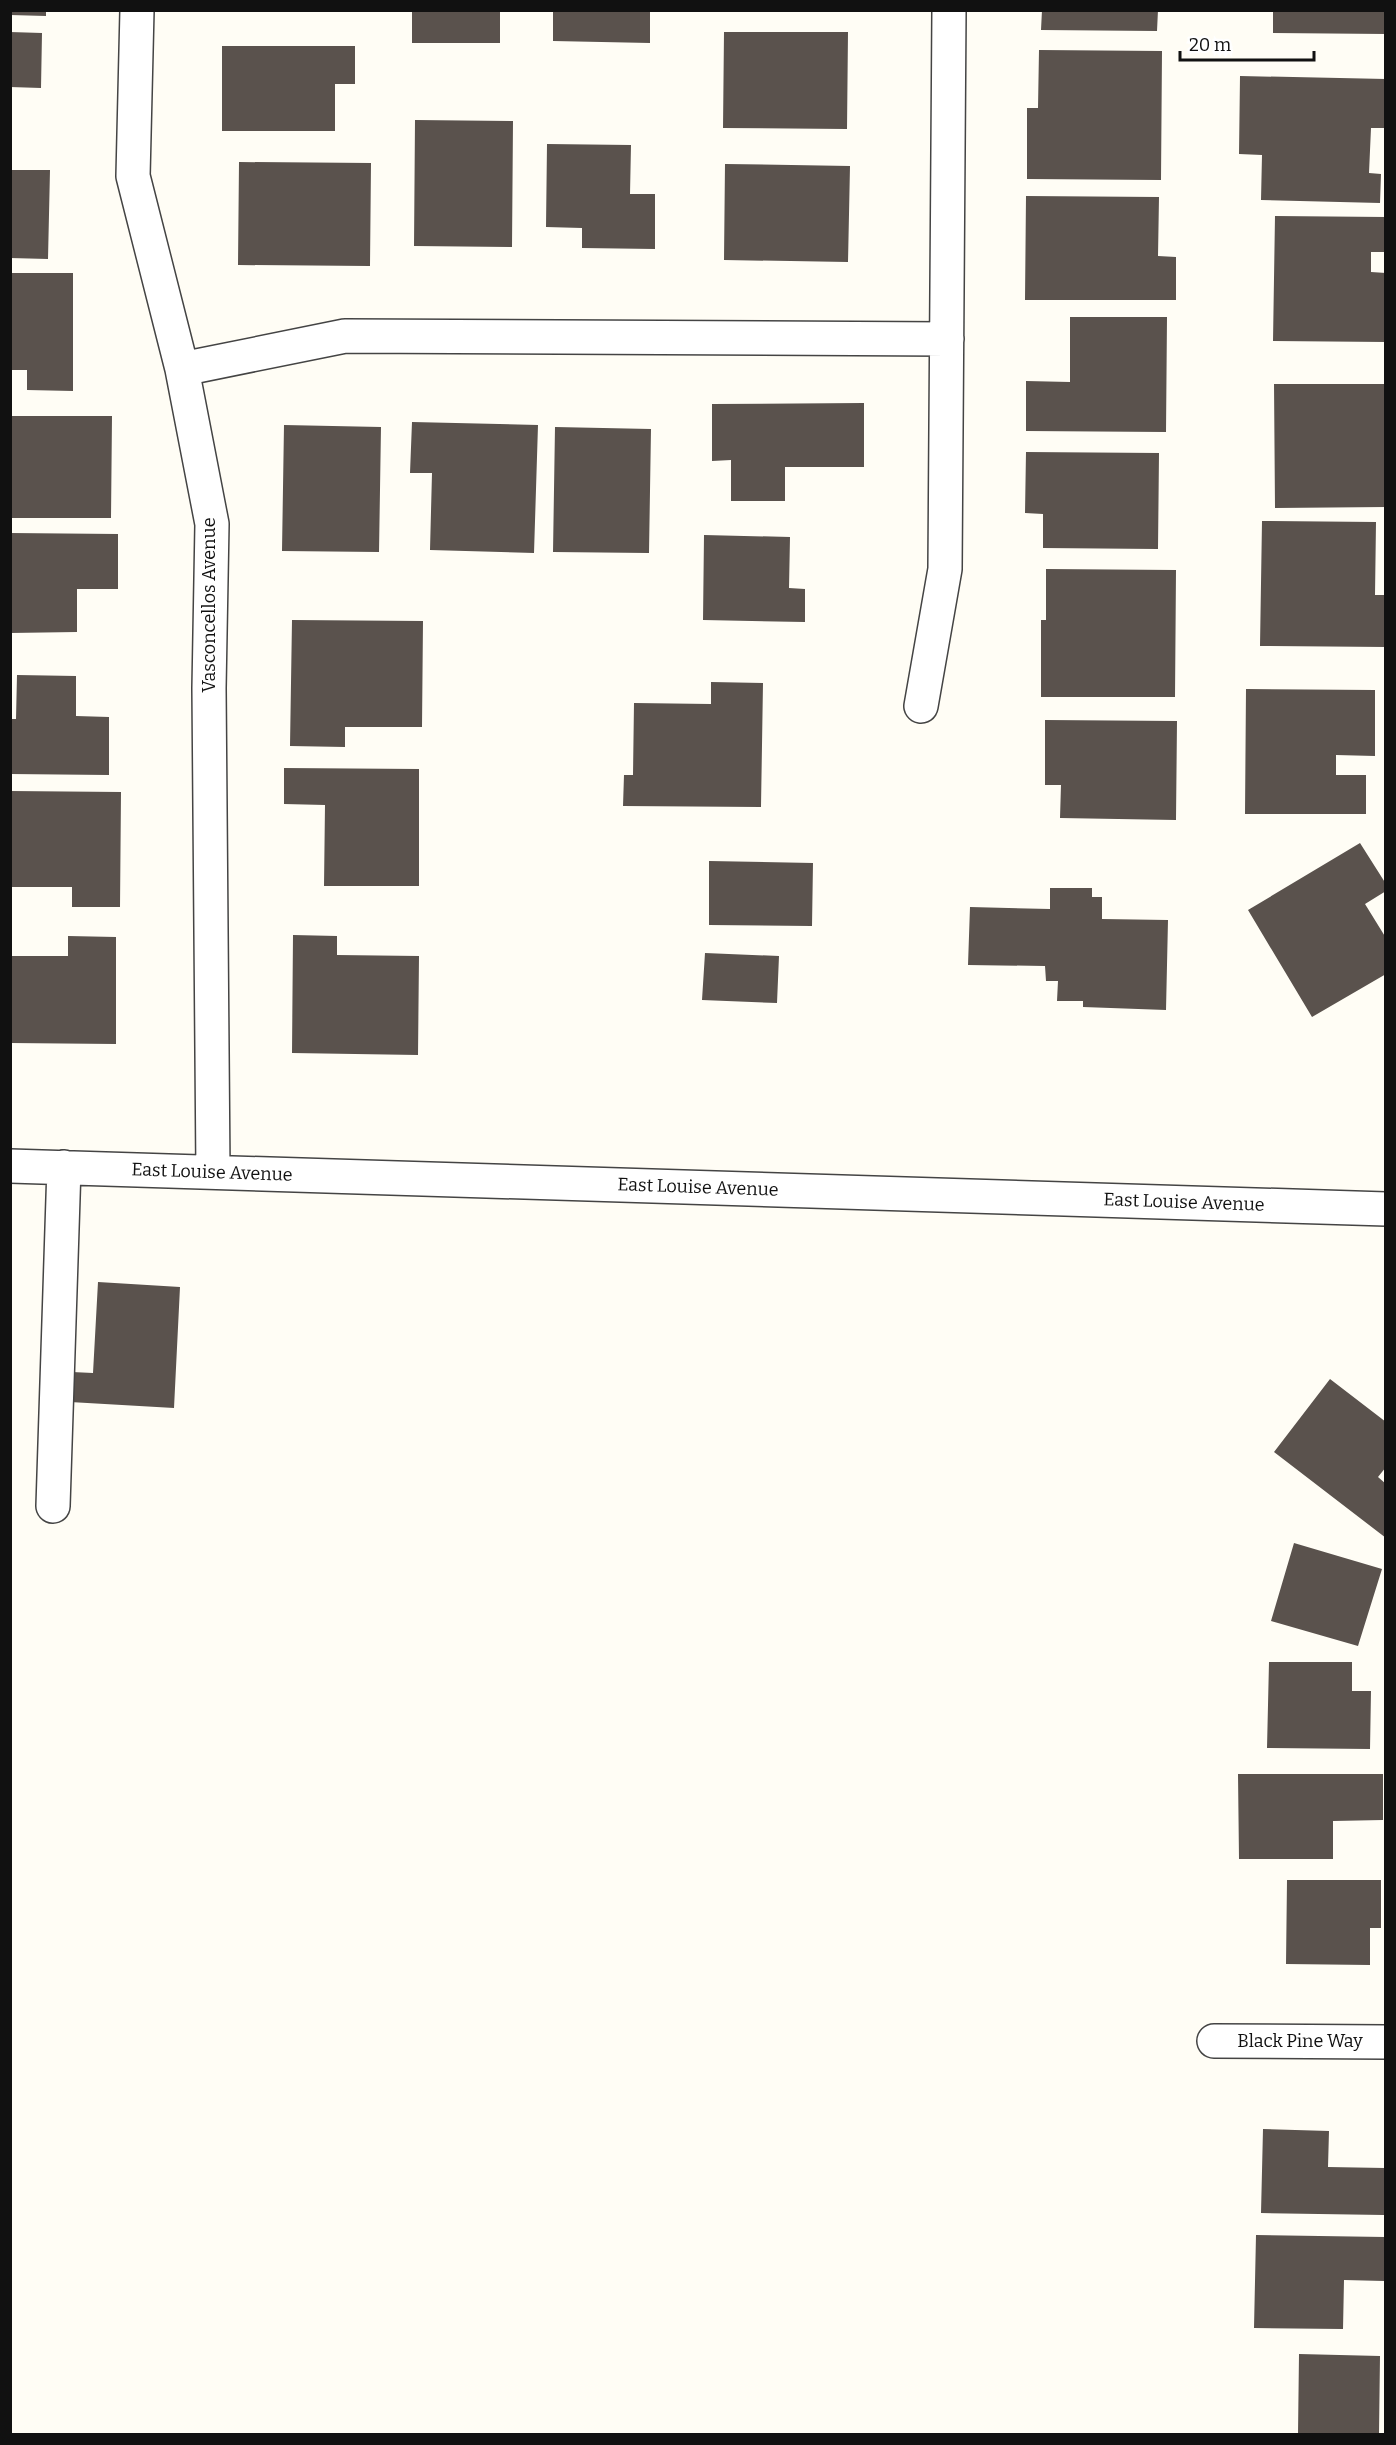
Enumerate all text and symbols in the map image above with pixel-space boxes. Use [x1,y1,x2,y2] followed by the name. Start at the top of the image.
[1180,24,1314,62] scale bar
[1189,34,1231,56] text: 20 m
[198,517,220,693] street label: Vasconcellos Avenue
[131,1158,293,1186] street label: East Louise Avenue
[617,1173,779,1201] street label: East Louise Avenue
[1103,1188,1265,1216] street label: East Louise Avenue
[1237,2030,1363,2052] street label: Black Pine Way

